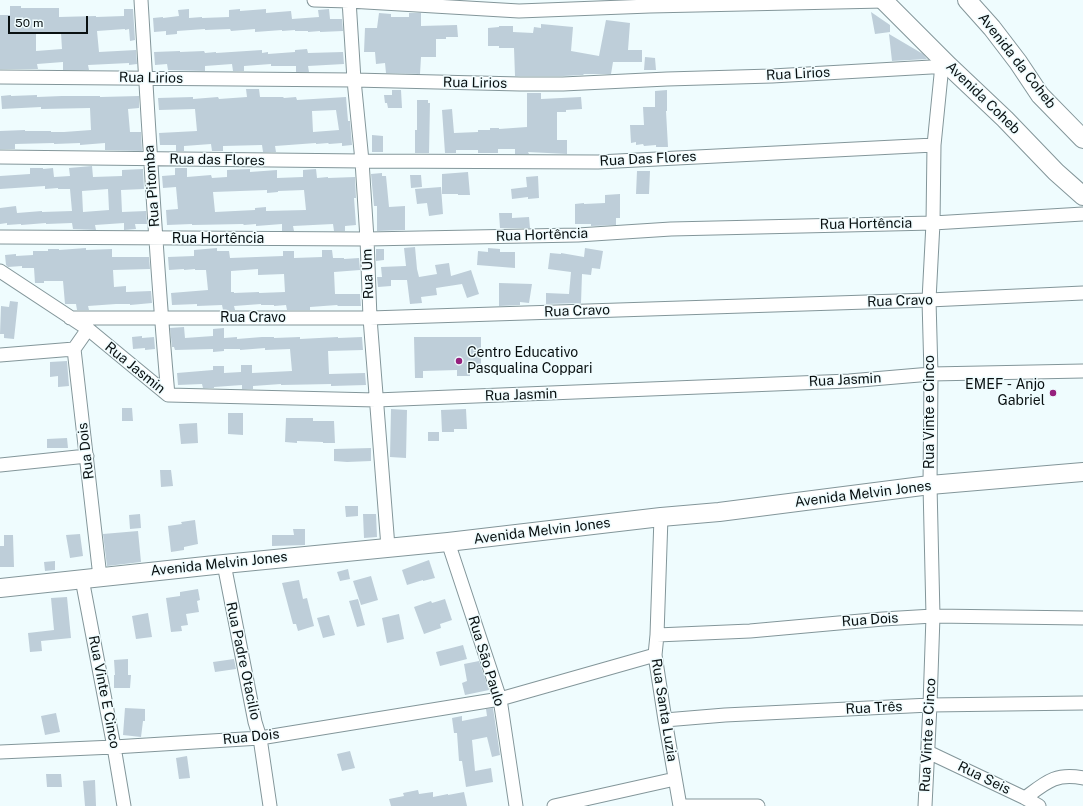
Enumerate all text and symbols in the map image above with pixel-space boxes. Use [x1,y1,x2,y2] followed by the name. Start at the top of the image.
[10,8,90,34] scale bar
[975,10,1059,112] street label: Avenida da Coheb
[15,16,43,30] text: 50 m
[942,58,1024,138] street label: Avenida Coheb
[766,64,830,84] street label: Rua Lirios
[119,69,183,87] street label: Rua Lirios
[443,74,507,92] street label: Rua Lirios
[141,144,163,228] street label: Rua Pitomba
[599,148,697,170] street label: Rua Das Flores
[169,151,265,169] street label: Rua das Flores
[820,215,912,233] street label: Rua Hortência
[496,225,588,245] street label: Rua Hortência
[172,231,264,247] street label: Rua Hortência
[359,248,377,300] street label: Rua Um
[867,291,933,311] street label: Rua Cravo
[544,301,610,321] street label: Rua Cravo
[220,310,286,326] street label: Rua Cravo
[102,339,168,397] street label: Rua Jasmin
[467,345,592,378] place label: Centro Educativo Pasqualina Coppari
[922,355,938,469] street label: Rua Vinte e Cinco
[454,356,464,366] marker: Centro Educativo Pasqualina Coppari
[808,370,882,390] street label: Rua Jasmin
[965,377,1045,410] place label: EMEF - Anjo Gabriel
[484,385,558,405] street label: Rua Jasmin
[1048,388,1058,398] marker: EMEF - Anjo Gabriel
[74,422,98,480] street label: Rua Dois
[794,477,932,511] street label: Avenida Melvin Jones
[473,514,611,548] street label: Avenida Melvin Jones
[150,548,288,580] street label: Avenida Melvin Jones
[222,600,264,722] street label: Rua Padre Otacilio
[841,610,899,630] street label: Rua Dois
[464,614,508,708] street label: Rua São Paulo
[85,634,123,750] street label: Rua Vinte E Cinco
[648,657,680,763] street label: Rua Santa Luzia
[917,678,939,792] street label: Rua Vinte e Cinco
[845,698,903,718] street label: Rua Três
[222,726,280,748] street label: Rua Dois
[955,758,1013,798] street label: Rua Seis

